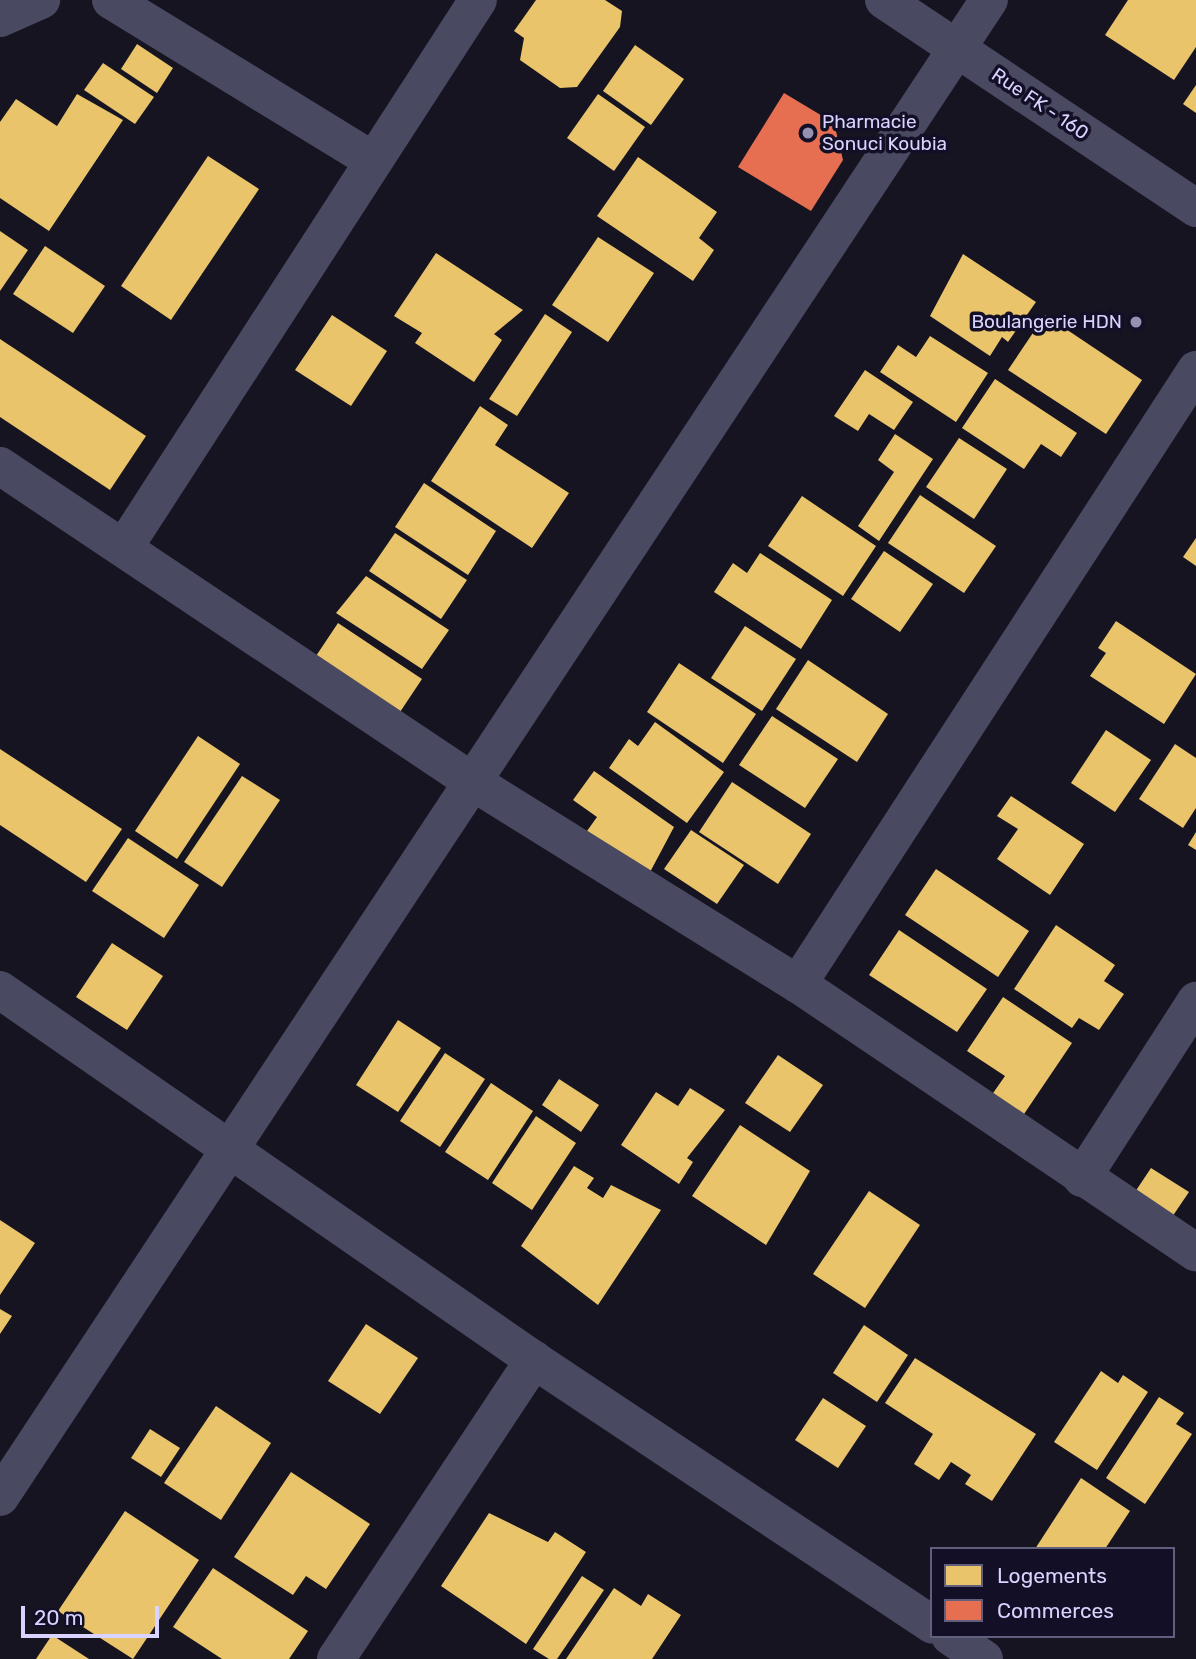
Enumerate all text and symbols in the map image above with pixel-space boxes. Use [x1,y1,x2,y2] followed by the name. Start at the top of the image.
[987,63,1093,145] street label: Rue FK - 160
[822,111,947,155] place label: Pharmacie Sonuci Koubia
[800,125,816,141] marker: Pharmacie Sonuci Koubia
[971,311,1122,333] place label: Boulangerie HDN
[1128,314,1144,330] marker: Boulangerie HDN
[930,1547,1175,1638] legend
[997,1563,1107,1588] text: Logements
[24,1592,163,1636] scale bar
[997,1598,1114,1623] text: Commerces
[34,1605,83,1630] text: 20 m

